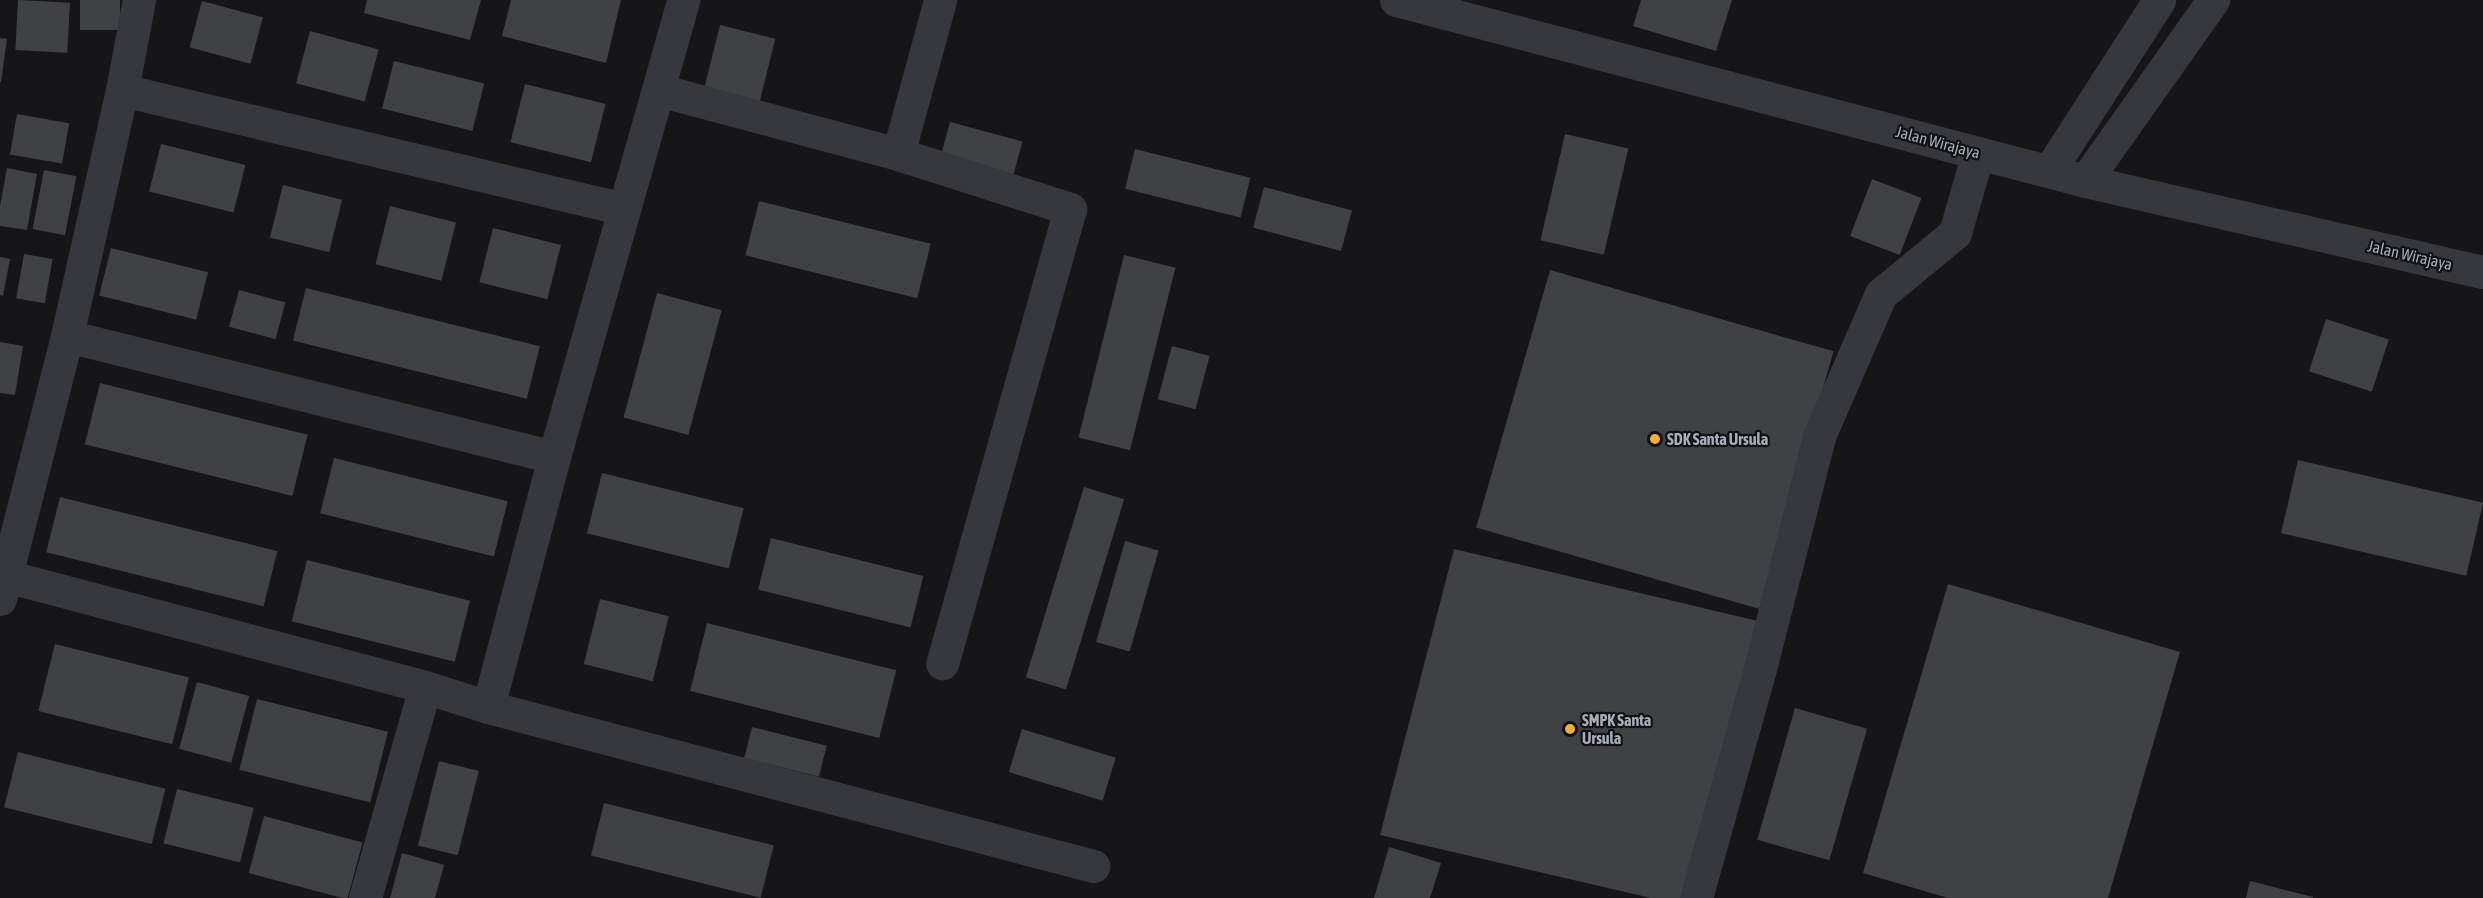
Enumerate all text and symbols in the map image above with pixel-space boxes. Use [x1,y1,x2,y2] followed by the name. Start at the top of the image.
[1894,122,1982,162] street label: Jalan Wirajaya
[2366,236,2454,274] street label: Jalan Wirajaya
[1667,429,1768,449] place label: SDK Santa Ursula
[1648,432,1662,446] marker: SDK Santa Ursula
[1582,710,1651,748] place label: SMPK Santa Ursula
[1563,722,1577,736] marker: SMPK Santa Ursula

